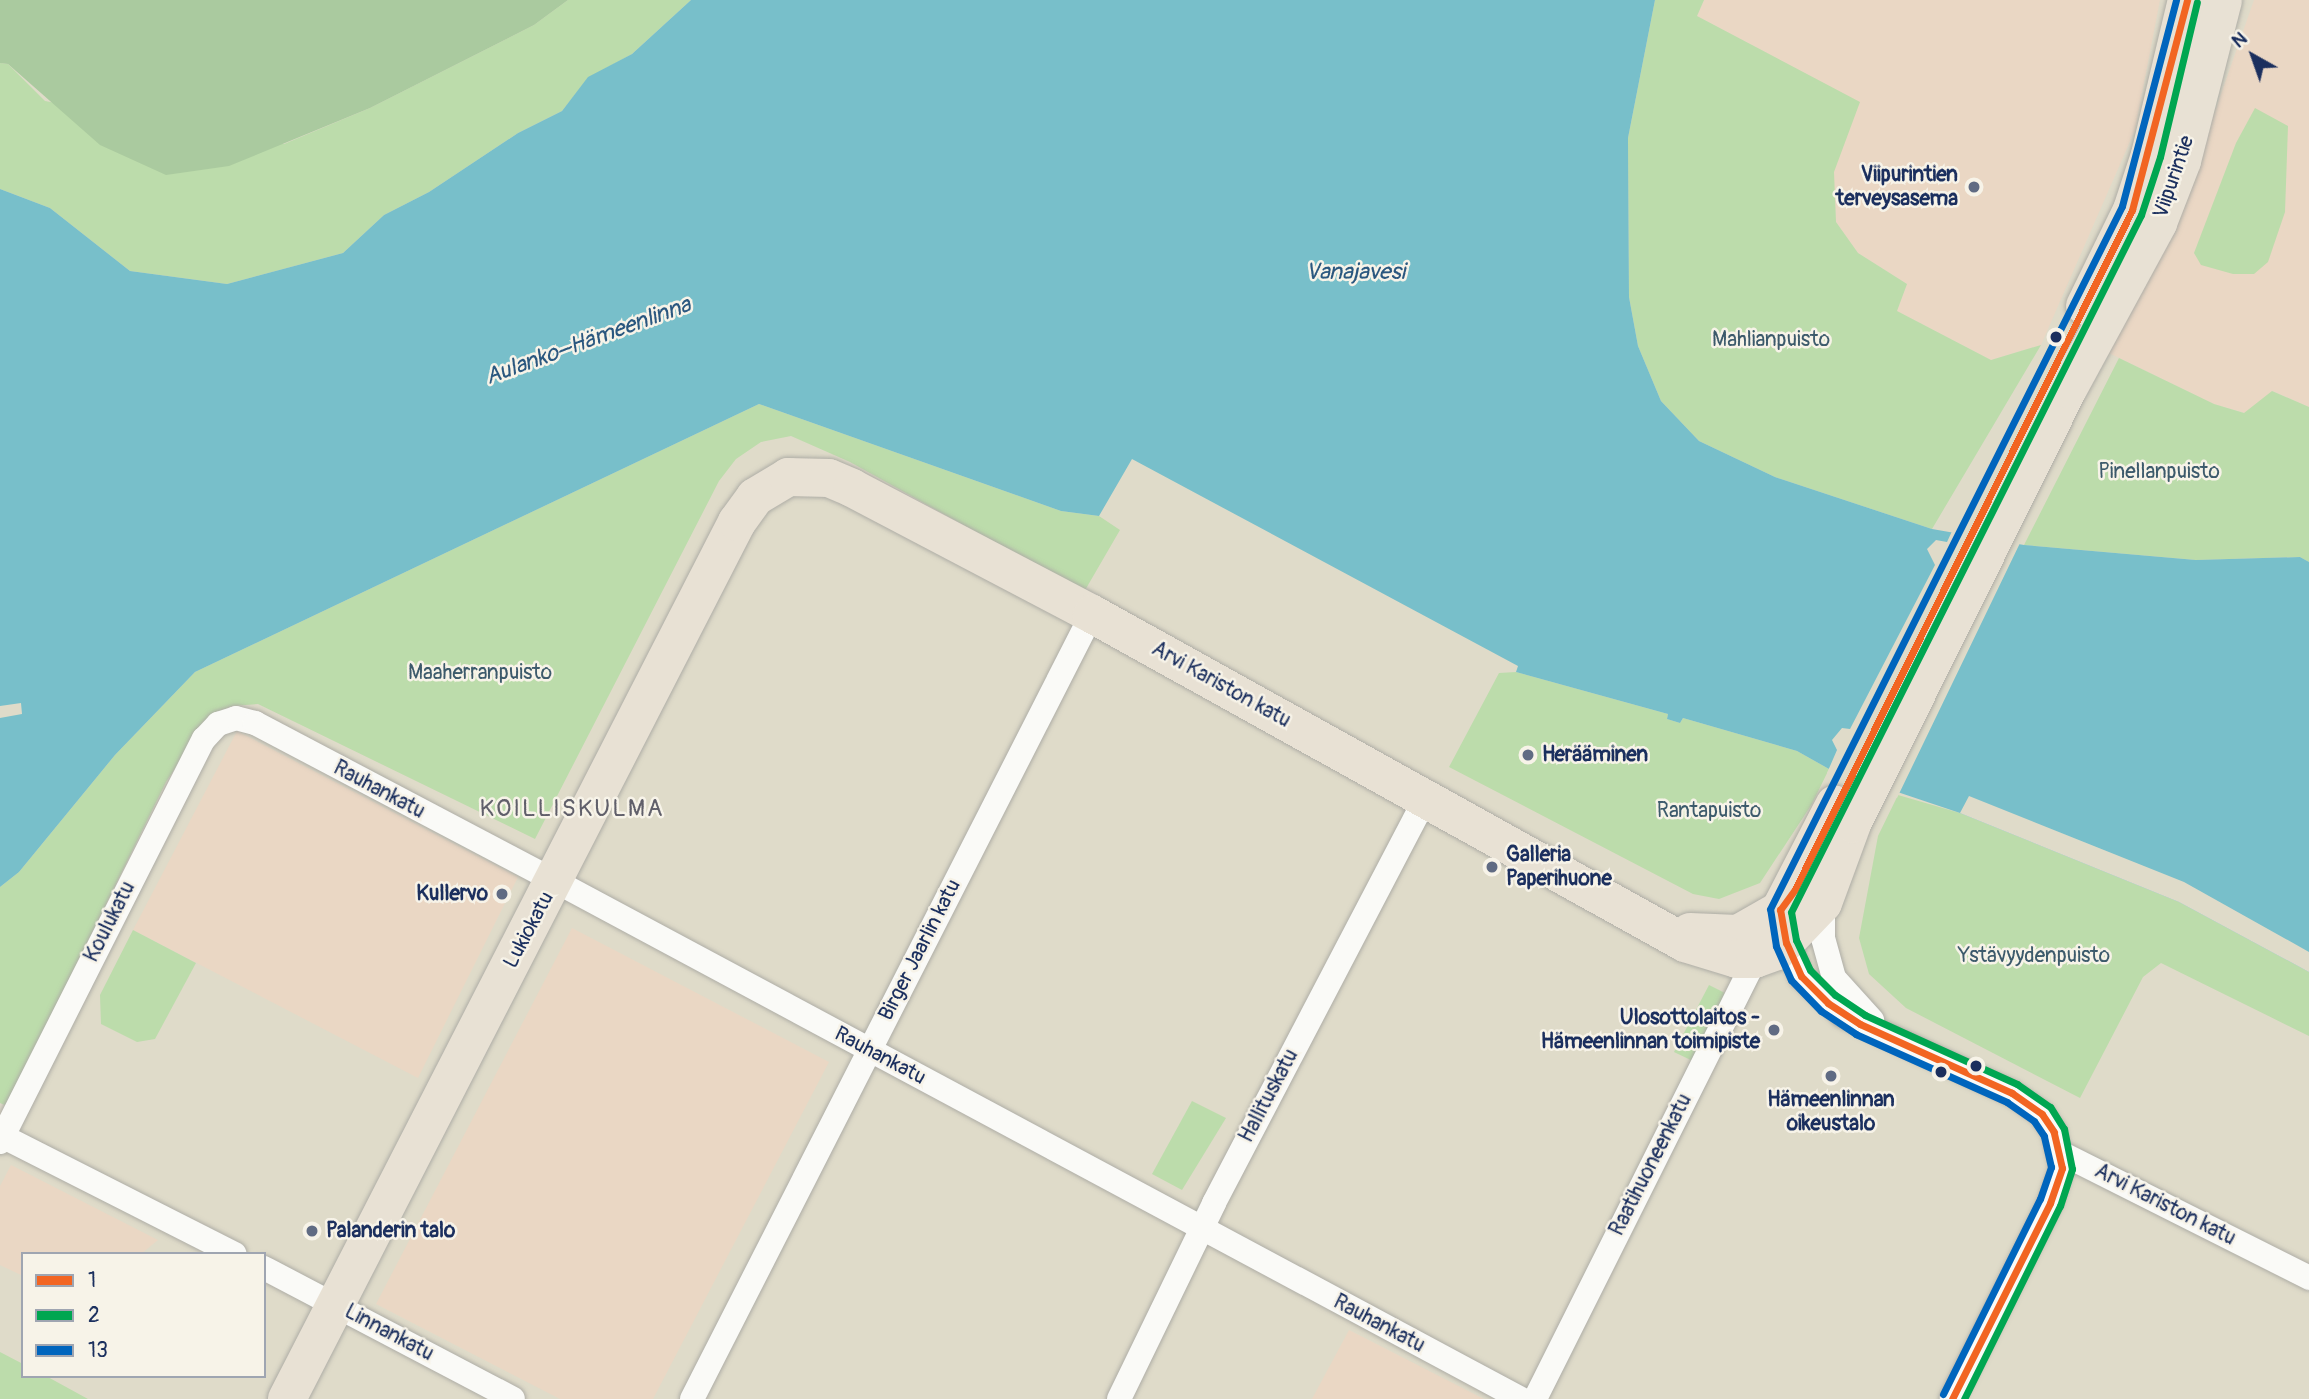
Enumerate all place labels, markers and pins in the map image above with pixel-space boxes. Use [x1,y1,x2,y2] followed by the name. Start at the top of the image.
[1836,162,1958,212] place label: Viipurintien terveysasema
[1964,177,1984,197] marker: Viipurintien terveysasema
[2049,330,2063,344] unlabelled marker
[1542,742,1648,768] place label: Herääminen
[1520,747,1536,763] marker: Herääminen
[1506,842,1612,892] place label: Galleria Paperihuone
[1484,859,1500,875] marker: Galleria Paperihuone
[416,881,488,907] place label: Kullervo
[494,886,510,902] marker: Kullervo
[1541,1005,1760,1055] place label: Ulosottolaitos - Hämeenlinnan toimipiste
[1766,1022,1782,1038] marker: Ulosottolaitos - Hämeenlinnan toimipiste
[1969,1059,1983,1073] unlabelled marker
[1934,1065,1948,1079] unlabelled marker
[1823,1068,1839,1084] marker: Hämeenlinnan oikeustalo
[1767,1087,1895,1137] place label: Hämeenlinnan oikeustalo
[326,1218,455,1244] place label: Palanderin talo
[304,1223,320,1239] marker: Palanderin talo

